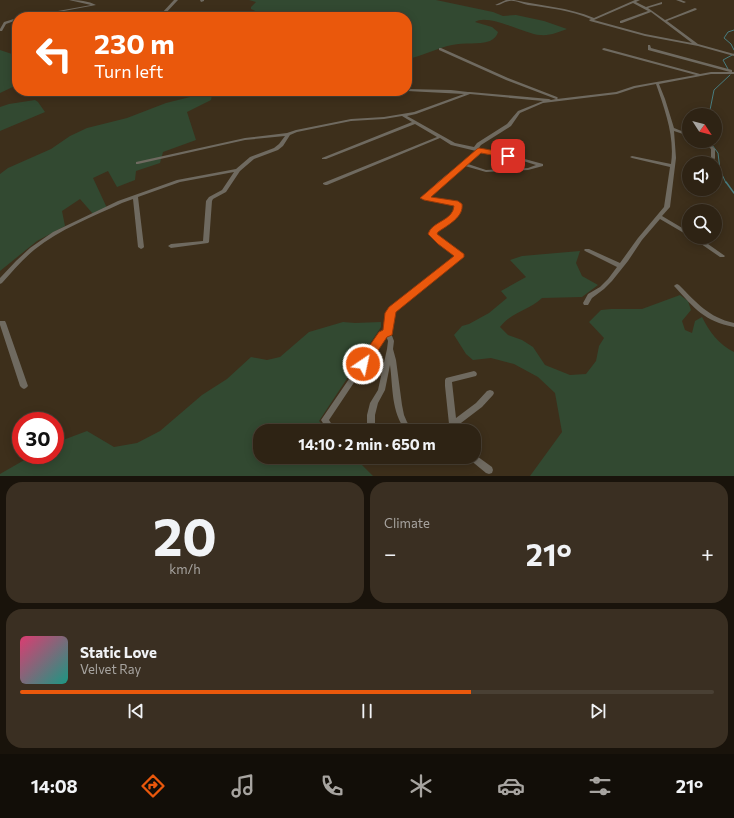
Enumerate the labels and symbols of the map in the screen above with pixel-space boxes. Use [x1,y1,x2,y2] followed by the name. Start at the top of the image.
[682,108,722,148] north arrow
[491,139,525,173] pin
[342,343,384,385] position arrow
[12,412,64,464] speed limit sign: 30

